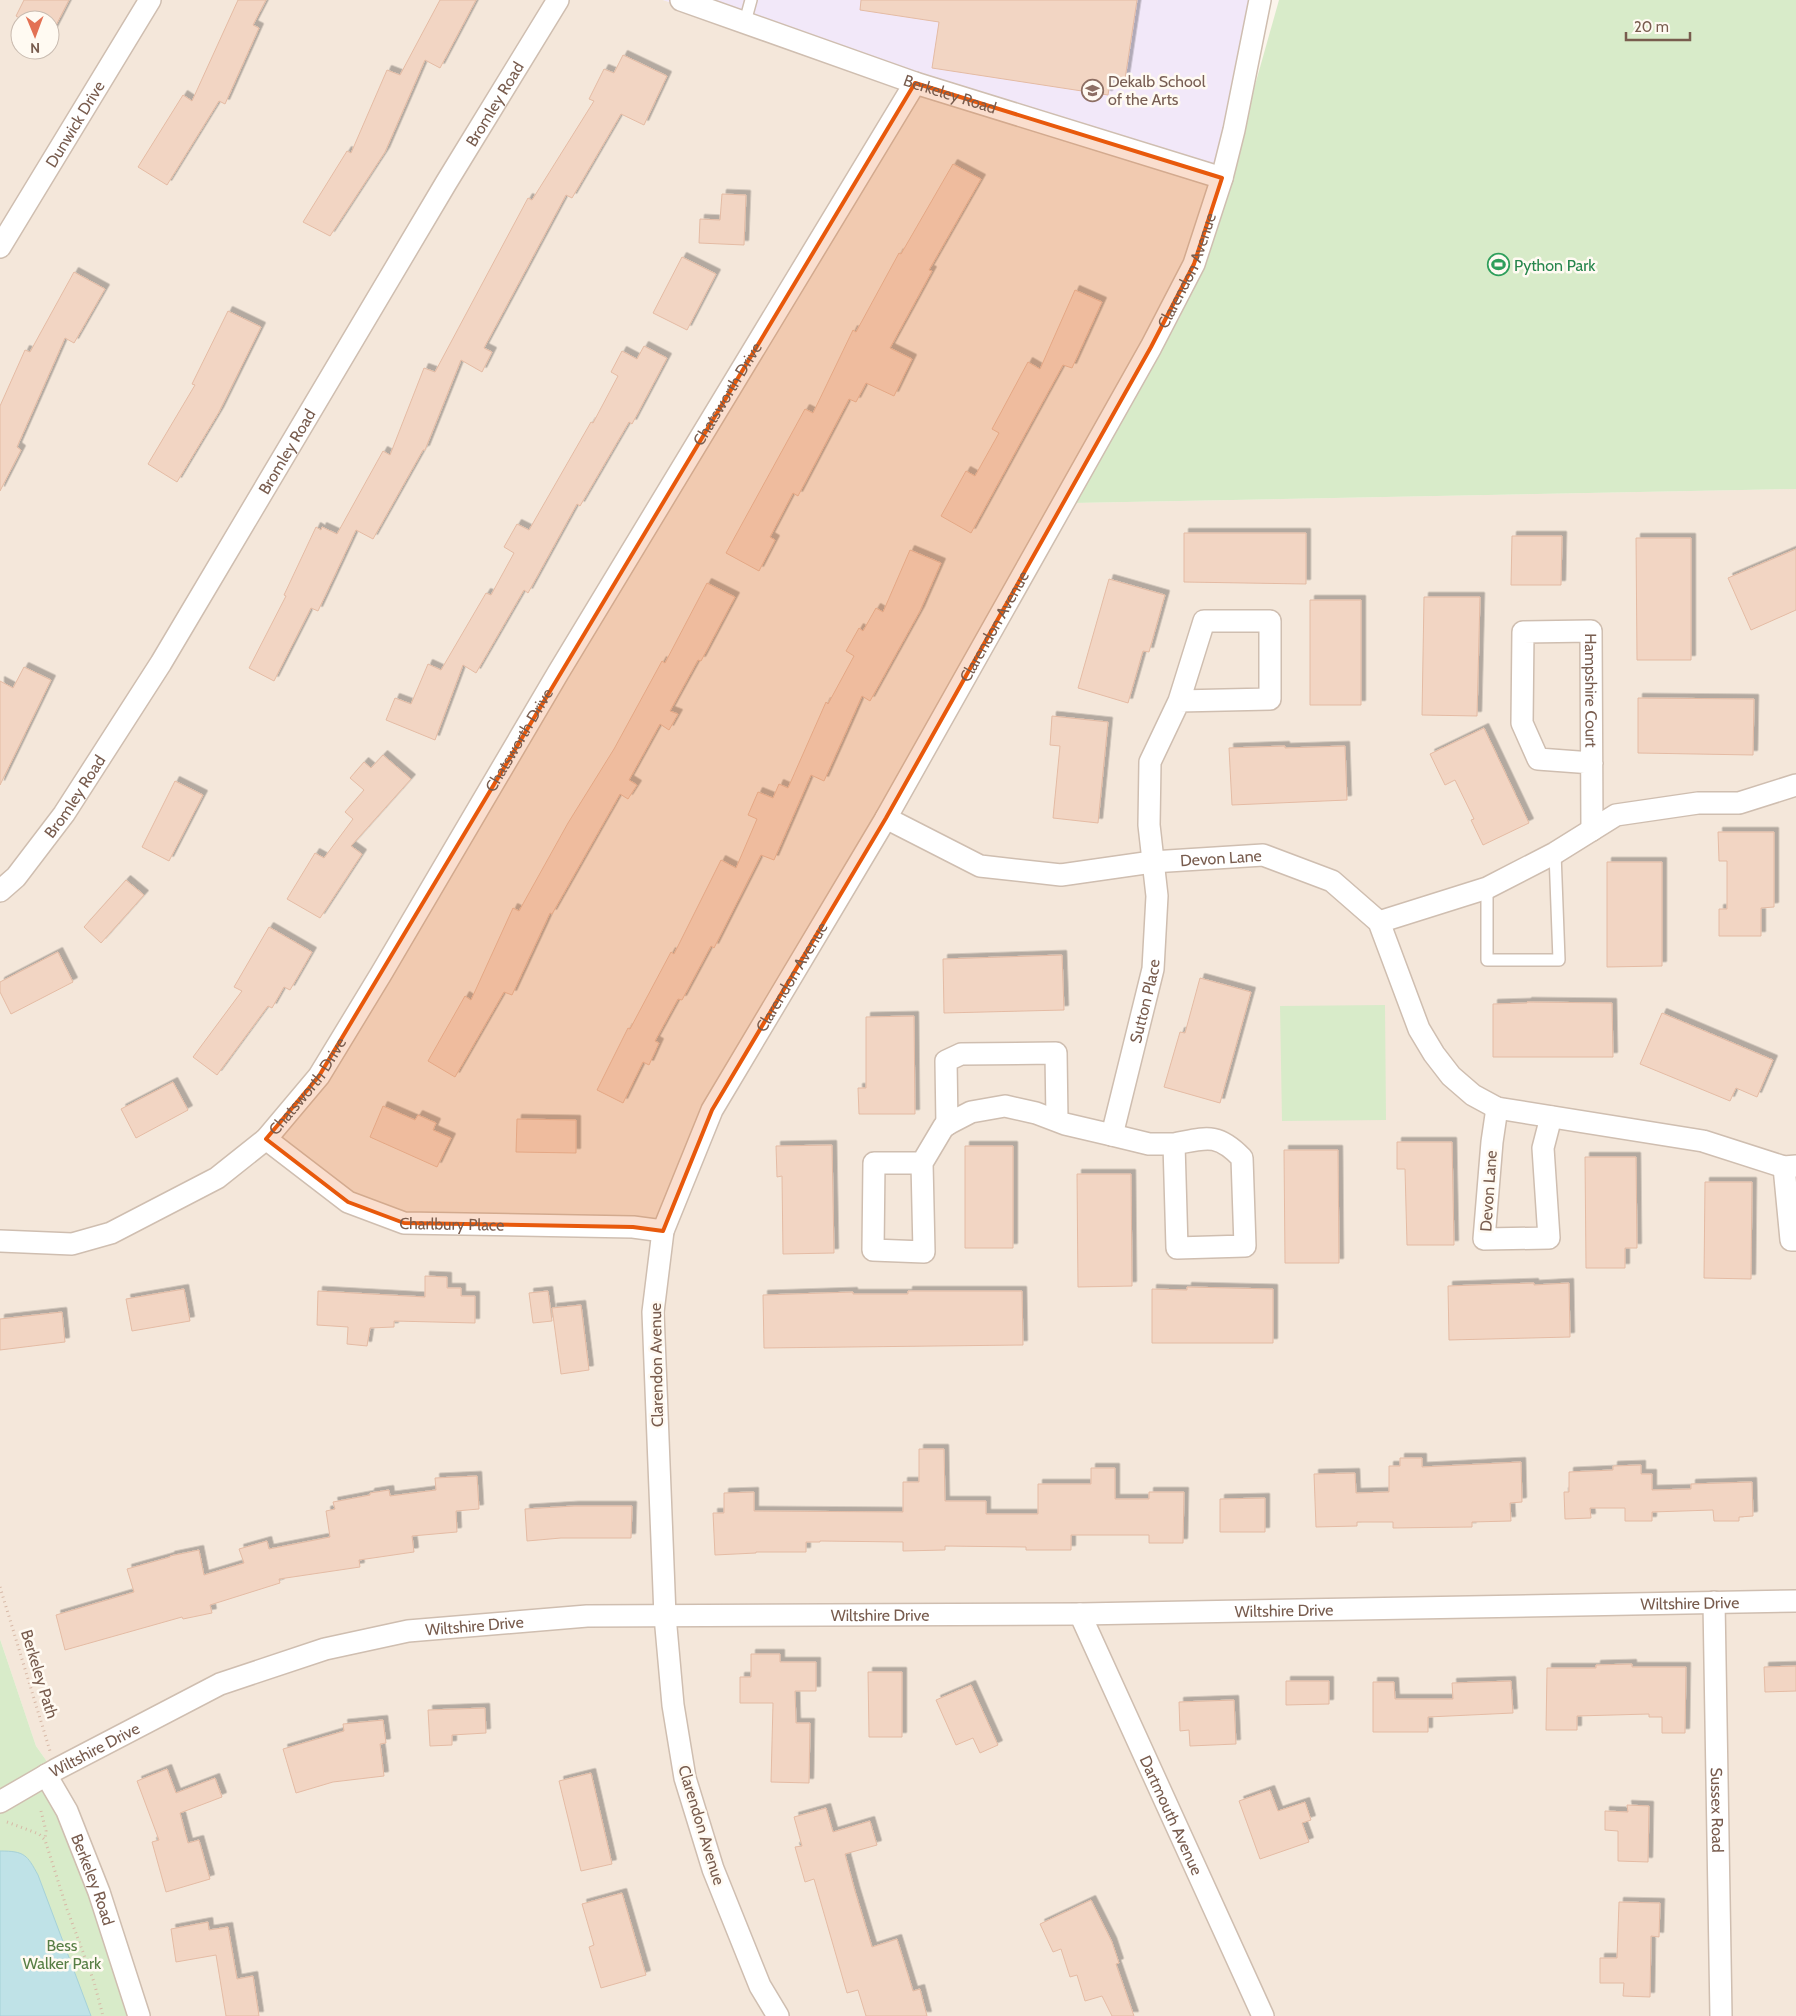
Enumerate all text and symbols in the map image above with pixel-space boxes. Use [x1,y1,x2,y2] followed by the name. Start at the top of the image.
[10,10,60,60] north arrow
[1626,10,1690,42] scale bar
[1634,18,1669,36] text: 20 m
[30,39,40,57] text: N
[462,58,528,150] street label: Bromley Road
[901,71,999,118] street label: Berkeley Road
[1108,72,1206,109] place label: Dekalb School of the Arts
[42,77,109,171] street label: Dunwick Drive
[1080,78,1104,102] school or university icon: Dekalb School of the Arts
[1153,210,1220,332] street label: Clarendon Avenue
[1486,253,1510,277] sports icon: Python Park
[1514,256,1596,275] place label: Python Park
[689,339,766,449] street label: Chatsworth Drive
[255,406,320,498] street label: Bromley Road
[956,568,1033,685] street label: Clarendon Avenue
[1581,633,1601,748] street label: Hampshire Court
[481,685,557,795] street label: Chatsworth Drive
[40,752,109,842] street label: Bromley Road
[1180,846,1262,870] street label: Devon Lane
[752,919,832,1035] street label: Clarendon Avenue
[1126,959,1164,1045] street label: Sutton Place
[265,1034,350,1139] street label: Chatsworth Drive
[1476,1150,1501,1232] street label: Devon Lane
[399,1214,504,1235] street label: Charlbury Place
[646,1303,667,1427] street label: Clarendon Avenue
[1640,1593,1740,1614] street label: Wiltshire Drive
[1234,1600,1334,1621] street label: Wiltshire Drive
[831,1606,930,1625] street label: Wiltshire Drive
[424,1612,525,1640] street label: Wiltshire Drive
[17,1627,62,1721] street label: Berkeley Path
[46,1719,143,1781] street label: Wiltshire Drive
[1136,1753,1207,1878] street label: Dartmouth Avenue
[674,1763,729,1887] street label: Clarendon Avenue
[1707,1767,1727,1853] street label: Sussex Road
[67,1831,118,1928] street label: Berkeley Road
[23,1936,102,1973] park label: Bess Walker Park

